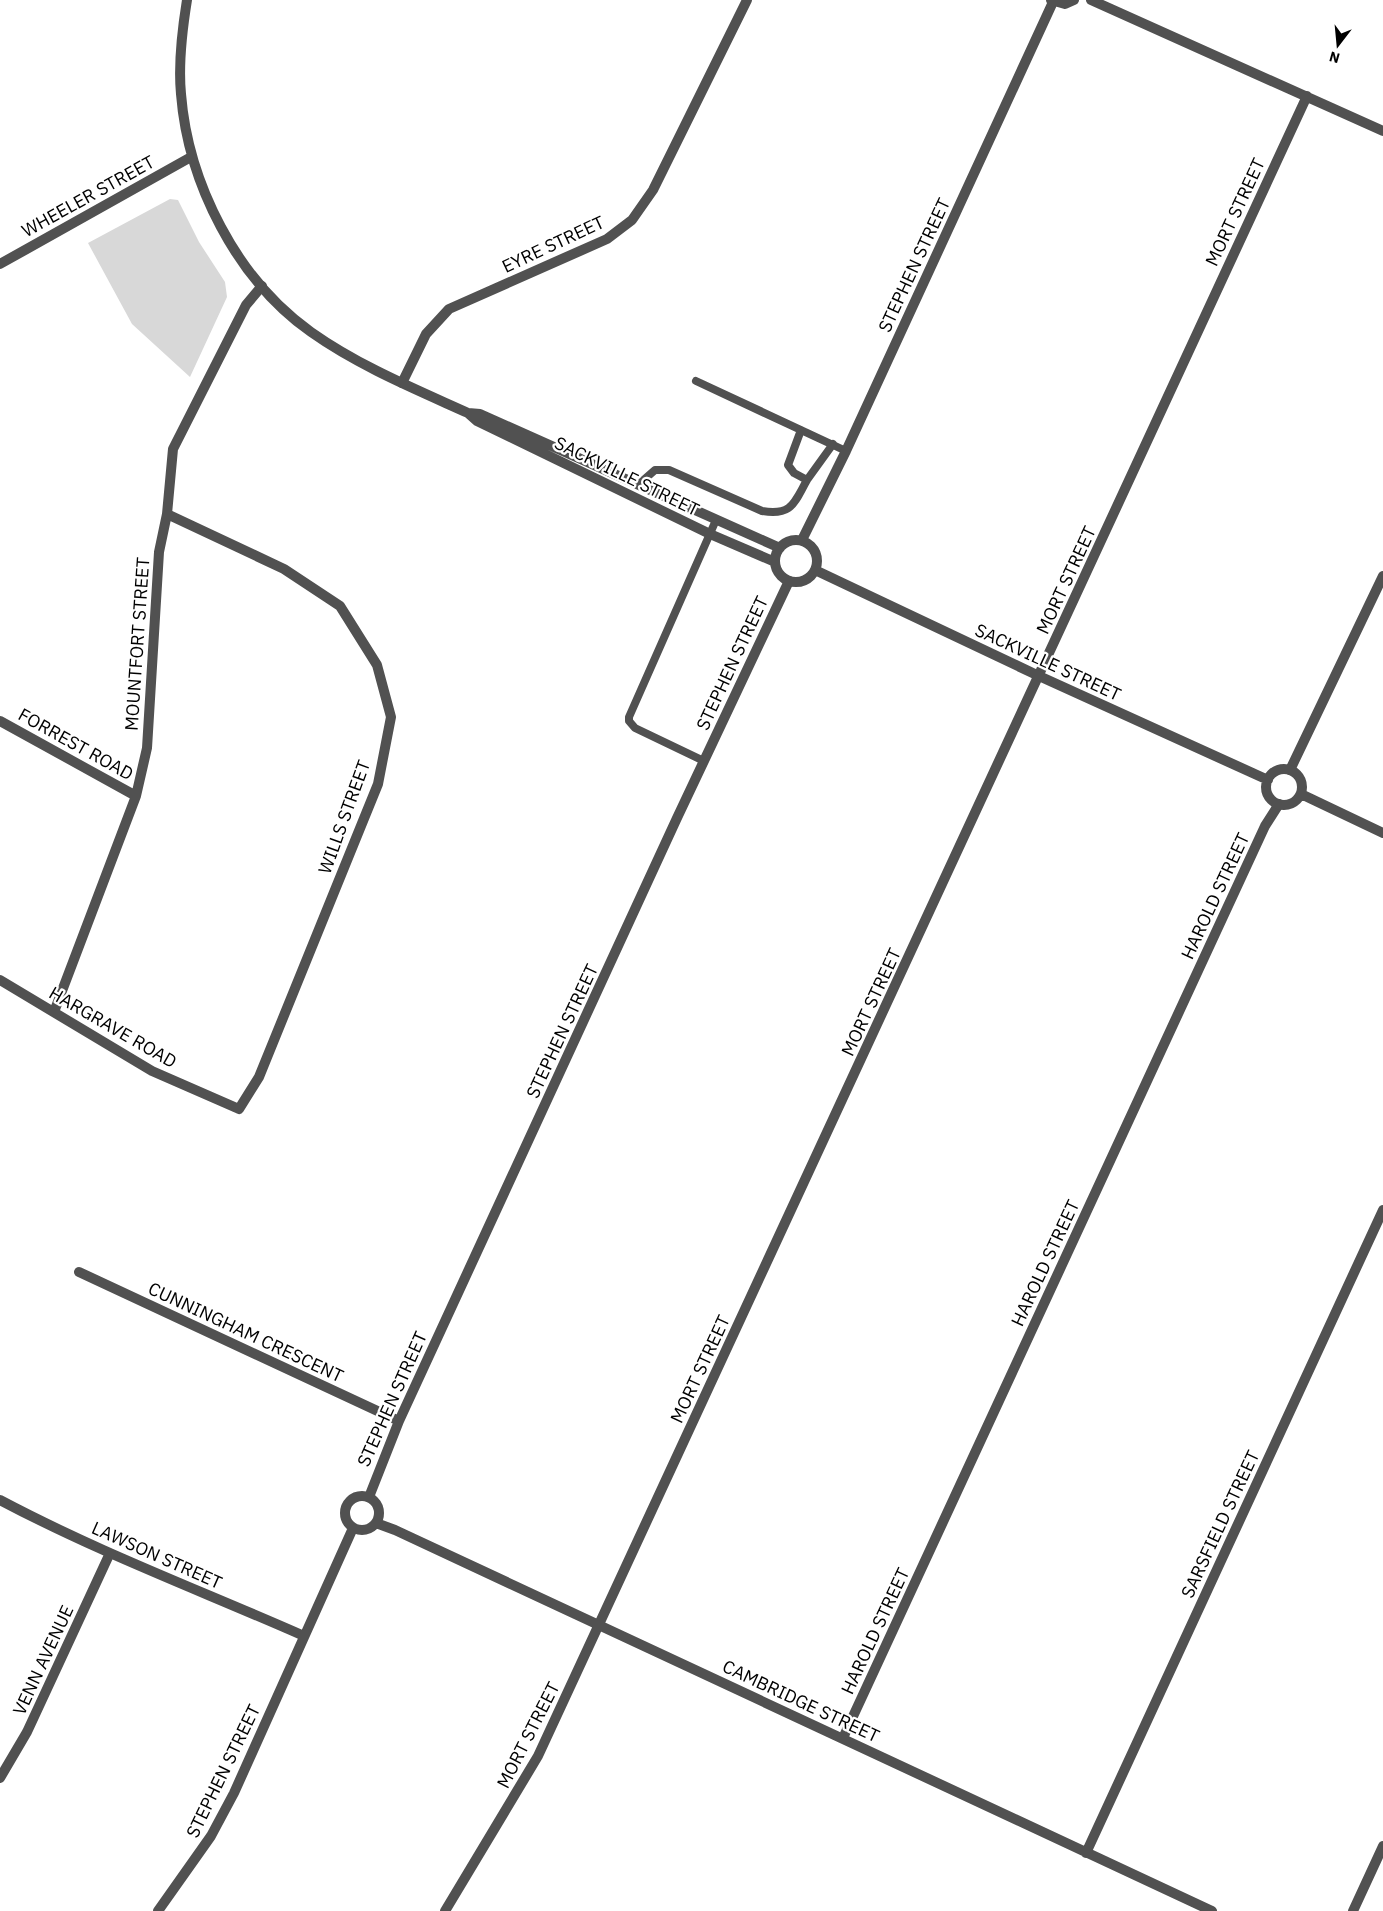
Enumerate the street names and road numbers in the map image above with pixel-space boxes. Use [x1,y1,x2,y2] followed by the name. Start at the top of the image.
[18,150,158,242] street label: WHEELER STREET
[1200,154,1270,270] street label: MORT STREET
[873,194,955,336] street label: STEPHEN STREET
[498,210,608,278] street label: EYRE STREET
[551,431,703,521] street label: SACKVILLE STREET
[1031,522,1101,638] street label: MORT STREET
[119,556,155,732] street label: MOUNTFORT STREET
[691,592,773,734] street label: STEPHEN STREET
[971,618,1125,706] street label: SACKVILLE STREET
[14,703,138,785] street label: FORREST ROAD
[313,757,375,877] street label: WILLS STREET
[1176,829,1254,963] street label: HAROLD STREET
[836,944,906,1060] street label: MORT STREET
[521,960,603,1102] street label: STEPHEN STREET
[45,981,181,1073] street label: HARGRAVE ROAD
[1006,1196,1084,1330] street label: HAROLD STREET
[145,1277,347,1387] street label: CUNNINGHAM CRESCENT
[665,1311,735,1427] street label: MORT STREET
[352,1328,432,1470] street label: STEPHEN STREET
[1176,1446,1264,1602] street label: SARSFIELD STREET
[88,1516,226,1594] street label: LAWSON STREET
[836,1564,914,1698] street label: HAROLD STREET
[7,1601,79,1719] street label: VENN AVENUE
[719,1655,883,1747] street label: CAMBRIDGE STREET
[491,1678,565,1792] street label: MORT STREET
[181,1701,265,1841] street label: STEPHEN STREET

